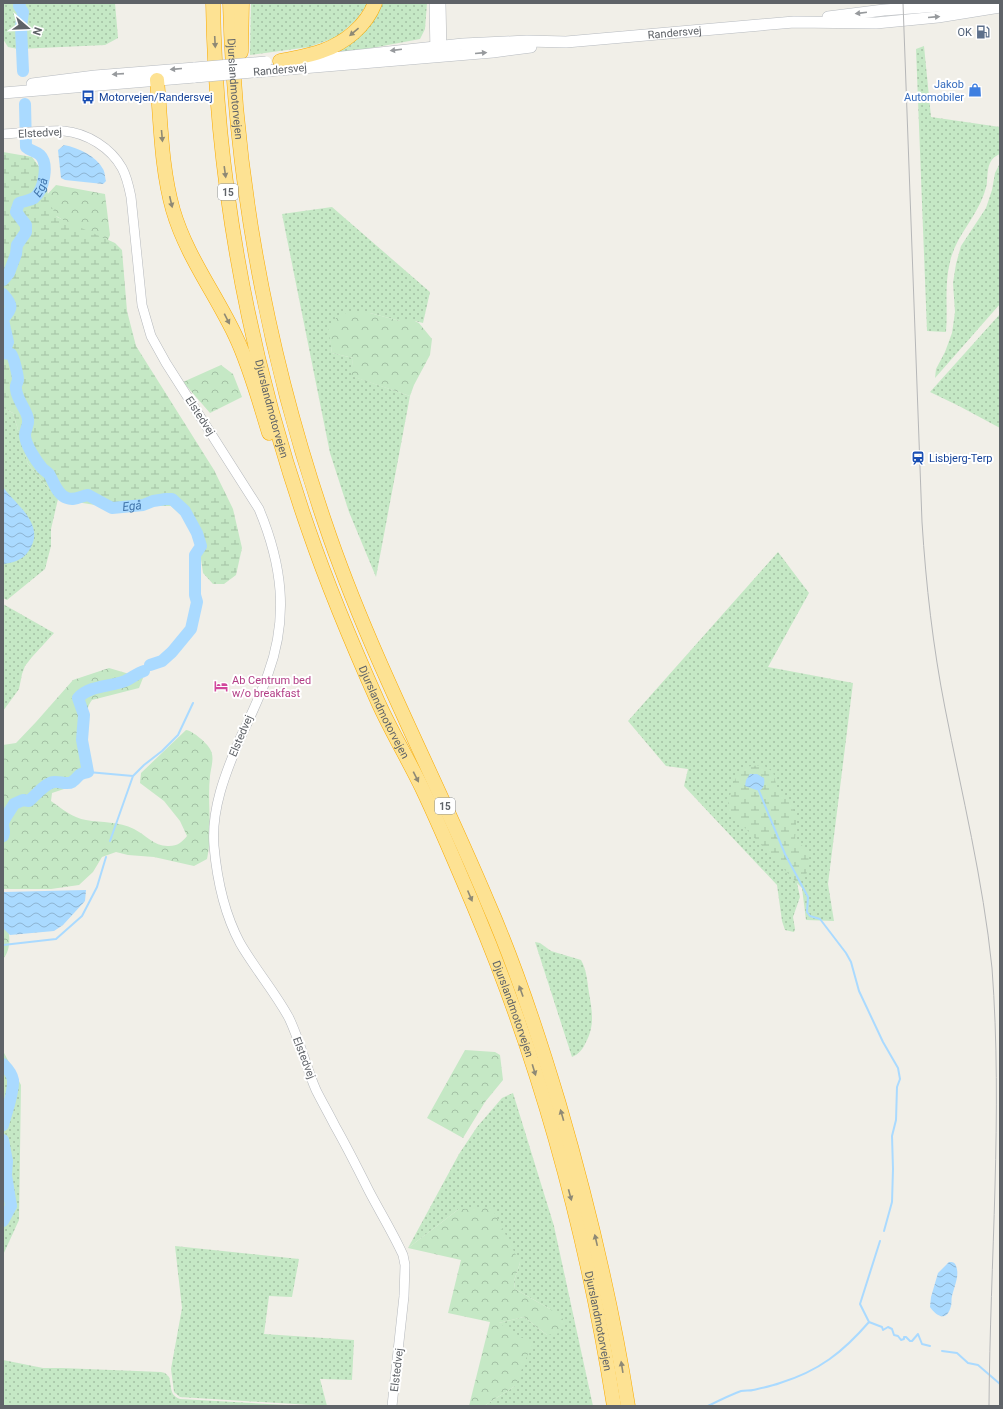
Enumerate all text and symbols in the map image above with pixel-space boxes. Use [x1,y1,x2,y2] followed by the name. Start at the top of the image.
[8,8,48,48] north arrow
[855,9,867,16] one-way arrow
[928,14,940,21] one-way arrow
[647,24,702,41] street label: Randersvej
[975,24,991,40] fuel station icon: OK
[29,25,44,37] text: N
[958,26,972,39] place label: OK
[348,28,359,37] one-way arrow
[211,36,218,48] one-way arrow
[225,38,246,140] street label: Djurslandmotorvejen
[390,47,402,54] one-way arrow
[475,50,487,57] one-way arrow
[253,61,307,79] street label: Randersvej
[170,66,182,73] one-way arrow
[112,71,124,78] one-way arrow
[904,78,964,104] place label: Jakob Automobiler
[967,82,983,98] shop icon: Jakob Automobiler
[80,89,96,105] bus stop icon: Motorvejen/Randersvej
[99,91,213,104] place label: Motorvejen/Randersvej
[18,125,62,141] street label: Elstedvej
[159,130,165,142] one-way arrow
[222,165,228,178] one-way arrow
[31,176,51,200] water label: Egå
[218,184,238,200] road number: 15
[169,196,175,208] one-way arrow
[224,313,230,324] one-way arrow
[252,358,291,460] street label: Djurslandmotorvejen
[183,394,217,438] street label: Elstedvej
[910,450,926,466] station icon: Lisbjerg-Terp
[929,452,993,465] place label: Lisbjerg-Terp
[122,498,142,514] water label: Egå
[356,664,412,761] street label: Djurslandmotorvejen
[232,674,311,700] place label: Ab Centrum bed w/o breakfast
[213,678,229,694] hotel icon: Ab Centrum bed w/o breakfast
[226,713,256,759] street label: Elstedvej
[413,772,419,783] one-way arrow
[435,798,455,814] road number: 15
[466,890,473,902] one-way arrow
[490,959,536,1059] street label: Djurslandmotorvejen
[518,985,524,997] one-way arrow
[290,1035,318,1081] street label: Elstedvej
[531,1065,537,1077] one-way arrow
[559,1108,565,1120] one-way arrow
[568,1189,574,1201] one-way arrow
[592,1234,598,1246] one-way arrow
[582,1270,615,1372] street label: Djurslandmotorvejen
[388,1347,406,1393] street label: Elstedvej
[619,1361,625,1374] one-way arrow

